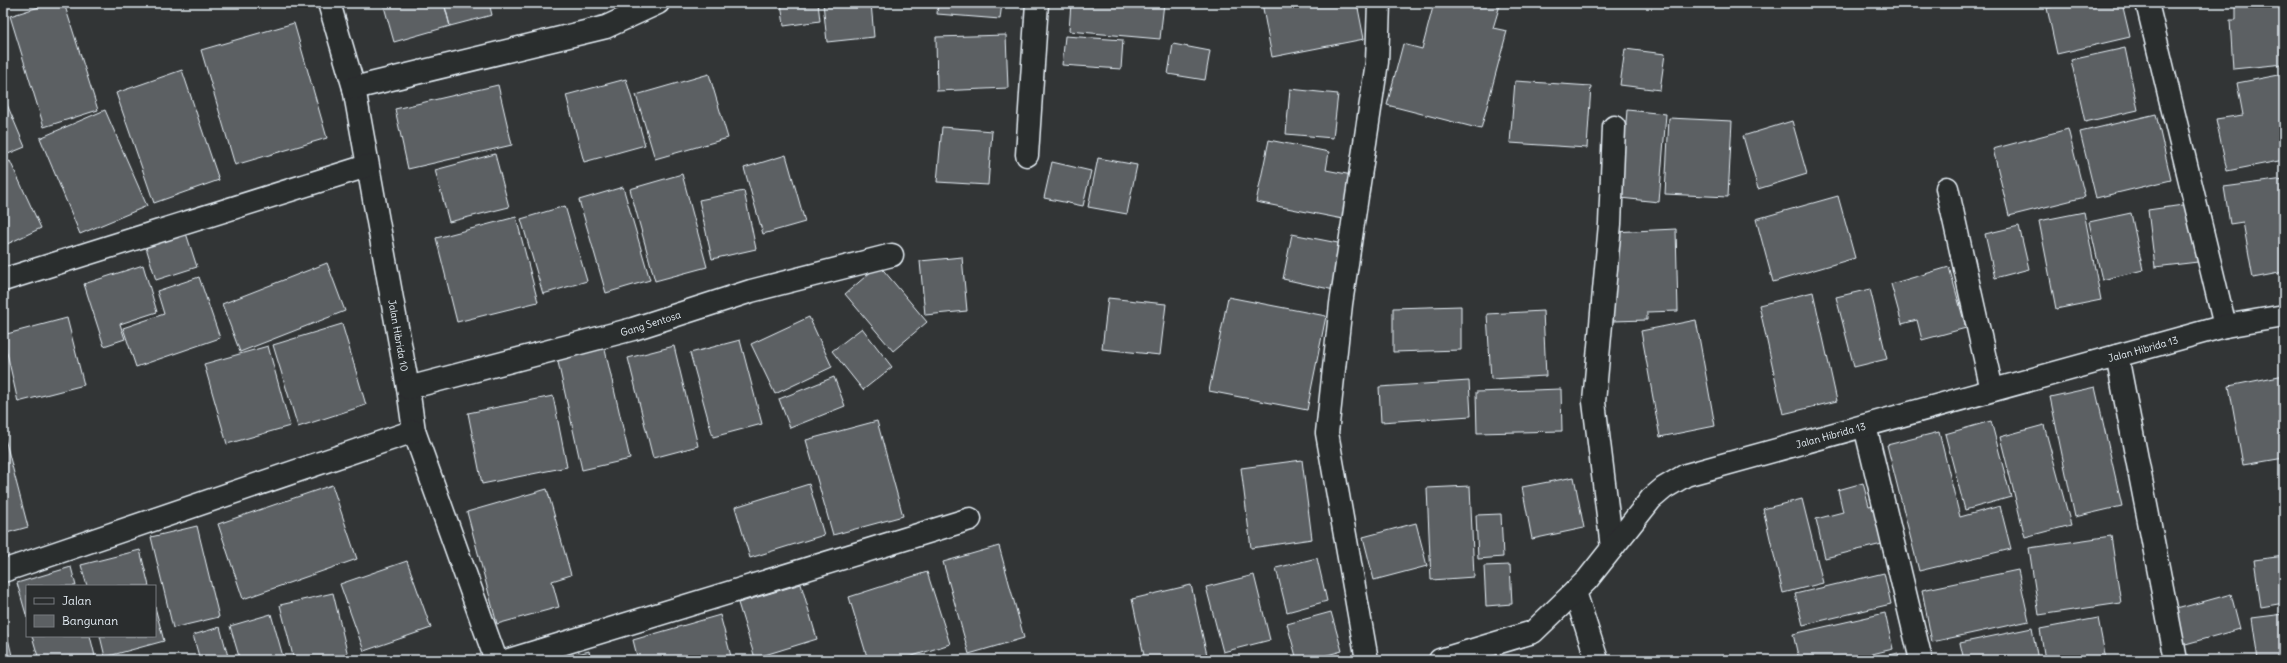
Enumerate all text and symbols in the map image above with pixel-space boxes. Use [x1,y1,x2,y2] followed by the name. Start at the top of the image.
[385,299,411,373] street label: Jalan Hibrida 10
[619,308,683,339] street label: Gang Sentosa
[2107,333,2180,365] street label: Jalan Hibrida 13
[1794,420,1867,451] street label: Jalan Hibrida 13
[26,585,156,637] legend
[62,593,91,608] text: Jalan
[62,613,118,628] text: Bangunan

